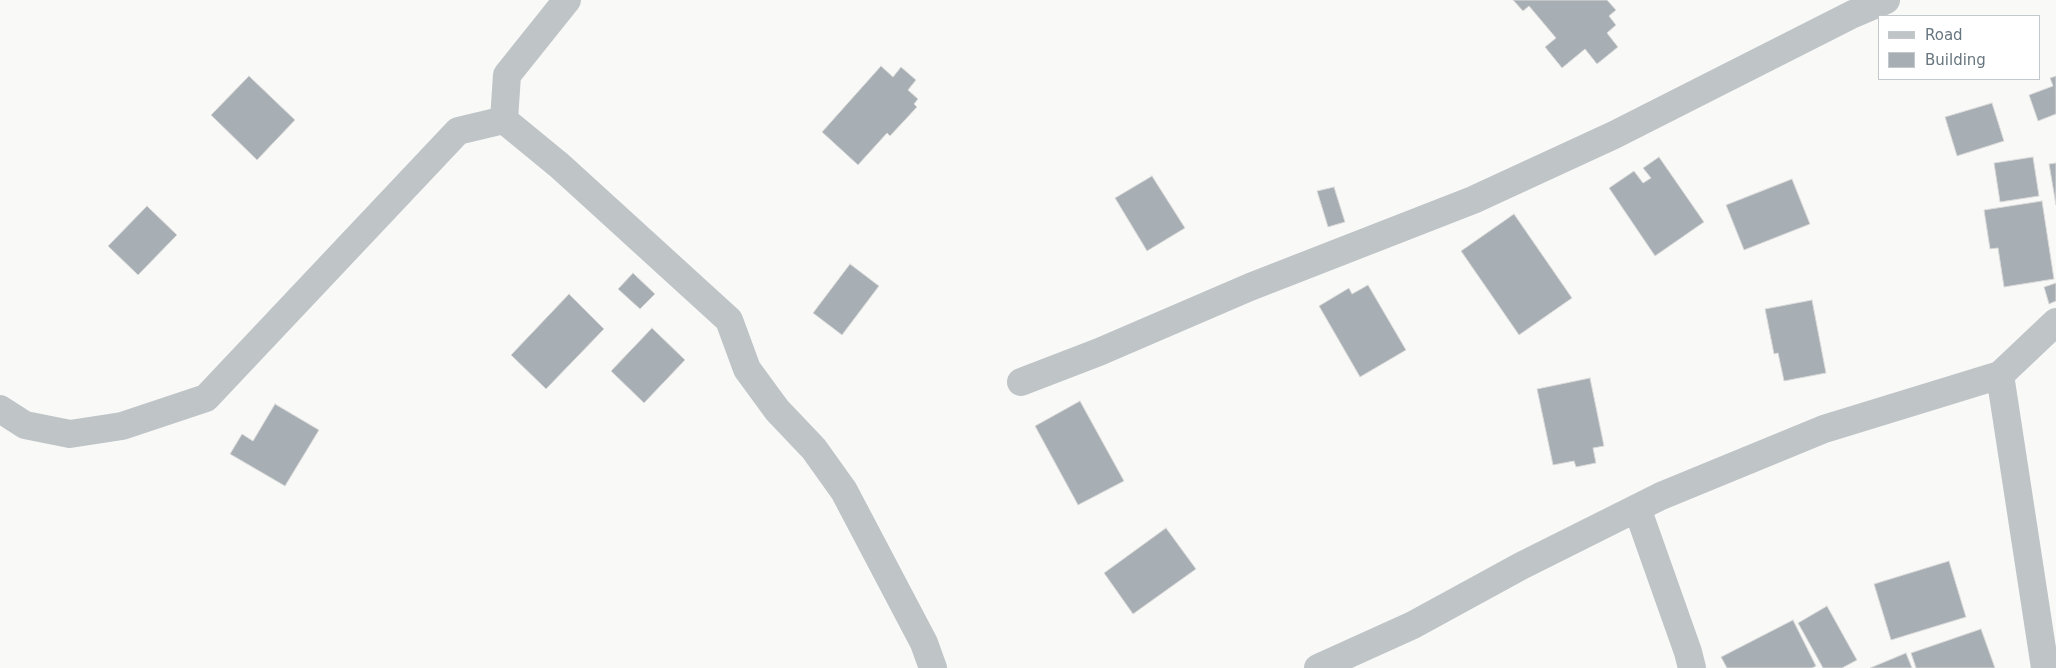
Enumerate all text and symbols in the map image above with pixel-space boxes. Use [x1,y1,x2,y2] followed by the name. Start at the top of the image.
[1878,15,2041,80] legend
[1925,26,1963,44] text: Road
[1925,51,1986,69] text: Building

